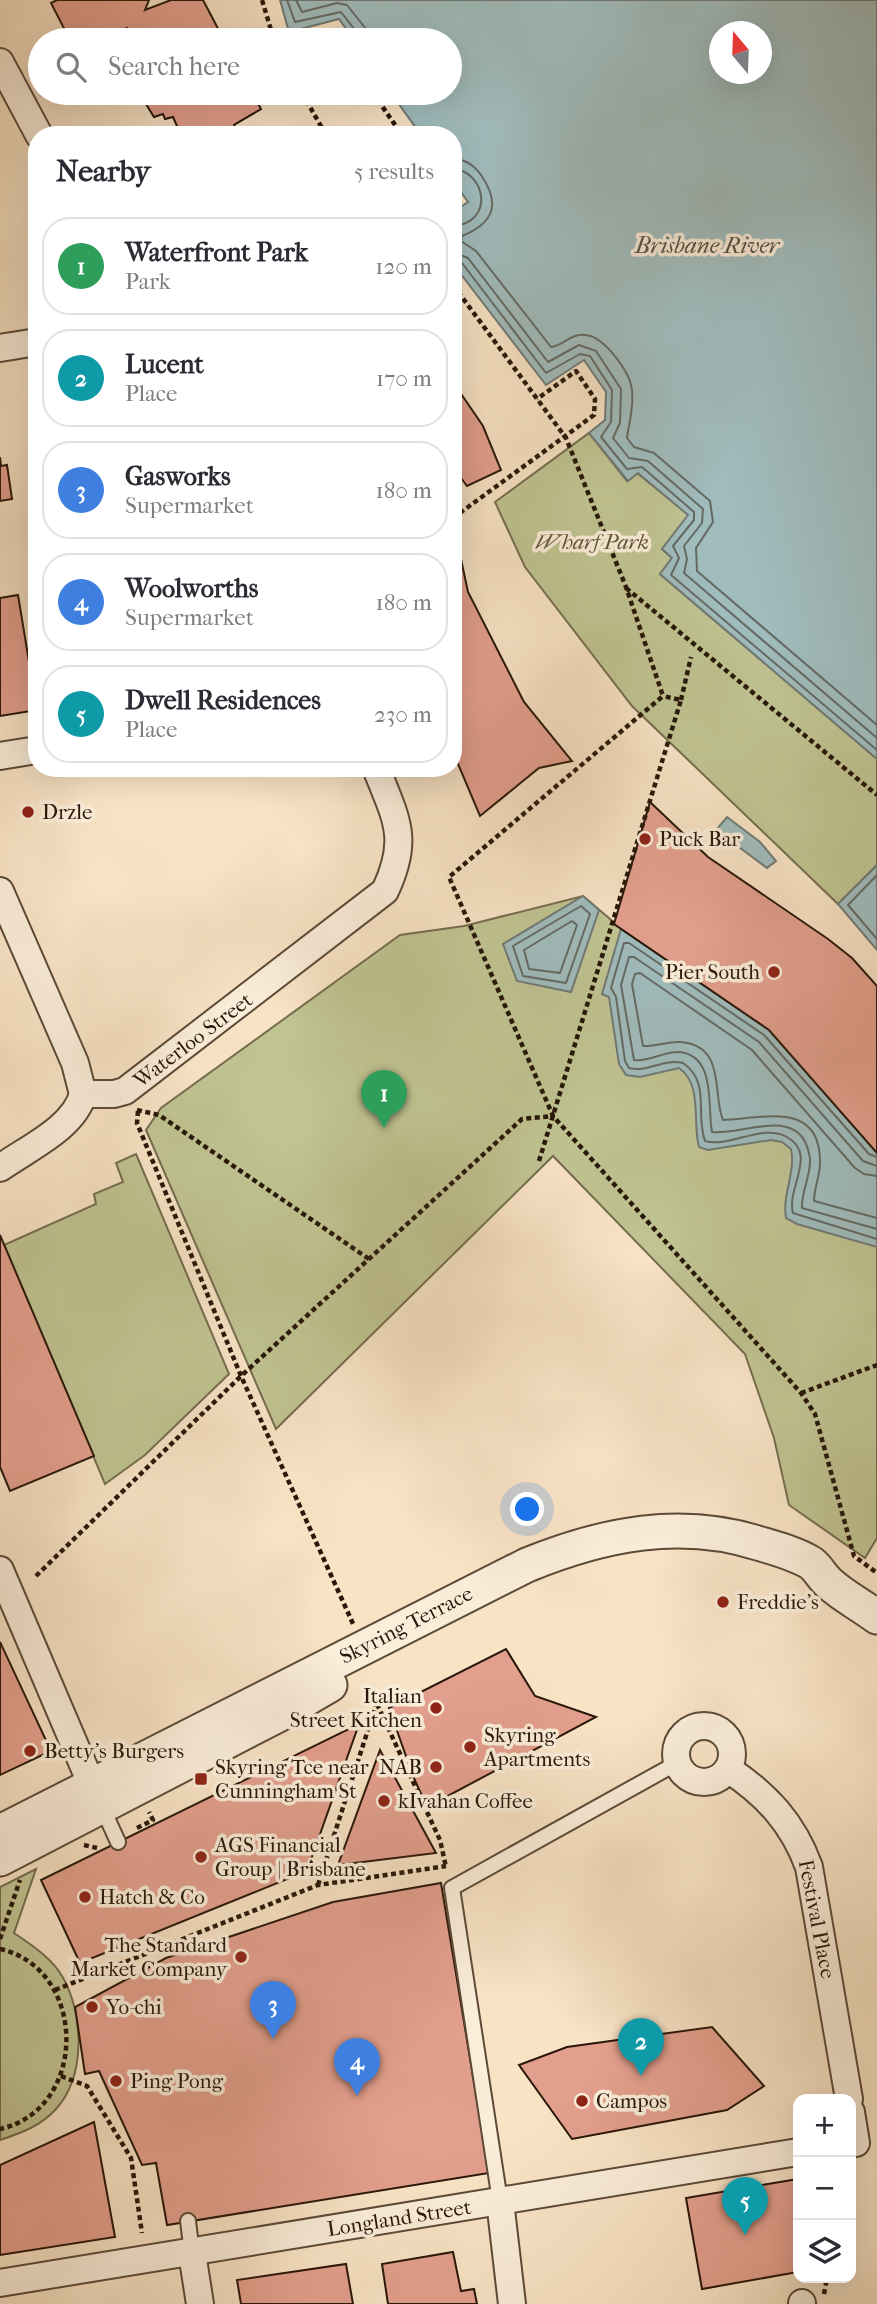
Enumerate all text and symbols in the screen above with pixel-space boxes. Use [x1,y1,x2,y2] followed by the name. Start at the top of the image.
[709,21,772,84] north arrow
[28,28,462,105] search box
[52,48,90,86] icon: search
[108,51,240,82] text: Search here
[56,154,151,189] text: Nearby
[354,158,434,185] text: 5 results
[633,232,781,259] water label: Brisbane River
[125,237,308,268] text: Waterfront Park
[77,253,85,280] text: 1
[375,253,432,280] text: 120 m
[125,268,171,295] text: Park
[125,349,204,380] text: Lucent
[75,365,87,392] text: 2
[376,365,432,392] text: 170 m
[125,380,177,407] text: Place
[125,461,231,492] text: Gasworks
[76,477,86,504] text: 3
[375,477,432,504] text: 180 m
[125,492,254,519] text: Supermarket
[535,530,649,554] park label: Wharf Park
[125,573,258,604] text: Woolworths
[74,589,88,616] text: 4
[375,589,432,616] text: 180 m
[125,604,254,631] text: Supermarket
[125,685,321,716] text: Dwell Residences
[76,701,86,728] text: 5
[374,701,432,728] text: 230 m
[125,716,177,743] text: Place
[42,800,92,824] place label: Drzle
[20,804,36,820] marker: Drzle
[659,827,740,851] place label: Puck Bar
[637,831,653,847] marker: Puck Bar
[665,960,760,984] place label: Pier South
[766,964,782,980] marker: Pier South
[128,987,258,1093] street label: Waterloo Street
[361,1070,407,1128] pin: 1
[510,1492,544,1526] your location
[336,1581,476,1669] street label: Skyring Terrace
[737,1590,819,1614] place label: Freddie's
[715,1594,731,1610] marker: Freddie's
[290,1684,422,1732] place label: Italian Street Kitchen
[428,1700,444,1716] marker: Italian Street Kitchen
[483,1723,591,1771] place label: Skyring Apartments
[44,1739,184,1763] place label: Betty's Burgers
[462,1739,478,1755] marker: Skyring Apartments
[22,1743,38,1759] marker: Betty's Burgers
[215,1755,369,1803] place label: Skyring Tce near Cunningham St
[379,1755,422,1779] place label: NAB
[428,1759,444,1775] marker: NAB
[193,1771,209,1787] marker: Skyring Tce near Cunningham St
[398,1789,533,1813] place label: kIvahan Coffee
[376,1793,392,1809] marker: kIvahan Coffee
[214,1833,366,1881] place label: AGS Financial Group | Brisbane
[193,1849,209,1865] marker: AGS Financial Group | Brisbane
[794,1857,840,1981] street label: Festival Place
[99,1885,205,1909] place label: Hatch & Co
[77,1889,93,1905] marker: Hatch & Co
[70,1933,228,1981] place label: The Standard Market Company
[233,1949,249,1965] marker: The Standard Market Company
[250,1981,296,2039] pin: 3
[105,1995,162,2019] place label: Yo-chi
[84,1999,100,2015] marker: Yo-chi
[618,2018,664,2076] pin: 2
[334,2038,380,2096] pin: 4
[130,2069,224,2093] place label: Ping Pong
[108,2073,124,2089] marker: Ping Pong
[596,2089,667,2113] place label: Campos
[574,2093,590,2109] marker: Campos
[793,2094,856,2283] map controls
[793,2094,856,2157] button: +
[793,2157,856,2220] button: −
[722,2177,768,2235] pin: 5
[325,2195,473,2241] street label: Longland Street
[793,2220,856,2283] button: layers

